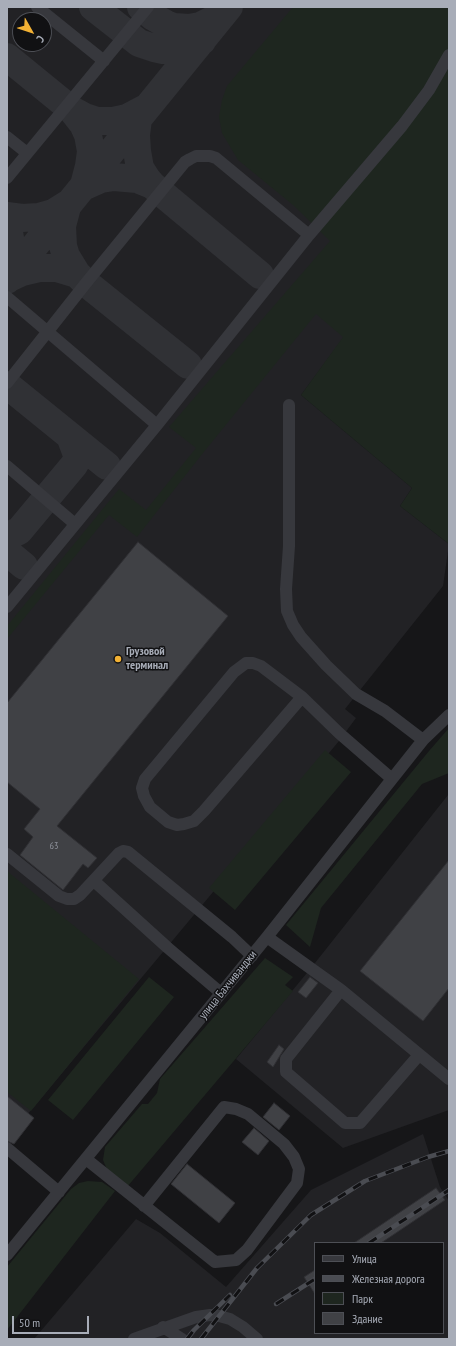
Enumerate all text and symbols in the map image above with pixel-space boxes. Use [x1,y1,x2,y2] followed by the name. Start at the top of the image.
[12,12,52,52] north arrow
[34,33,48,45] text: С
[126,645,168,673] place label: Грузовой терминал
[113,654,123,664] marker: Грузовой терминал
[50,840,58,852] house number: 63
[196,948,260,1022] street label: улица Бахчиванджи
[314,1242,444,1334] legend
[352,1251,377,1266] text: Улица
[352,1271,425,1286] text: Железная дорога
[352,1291,373,1306] text: Парк
[14,1308,91,1334] scale bar
[352,1311,383,1326] text: Здание
[19,1315,40,1330] text: 50 m

